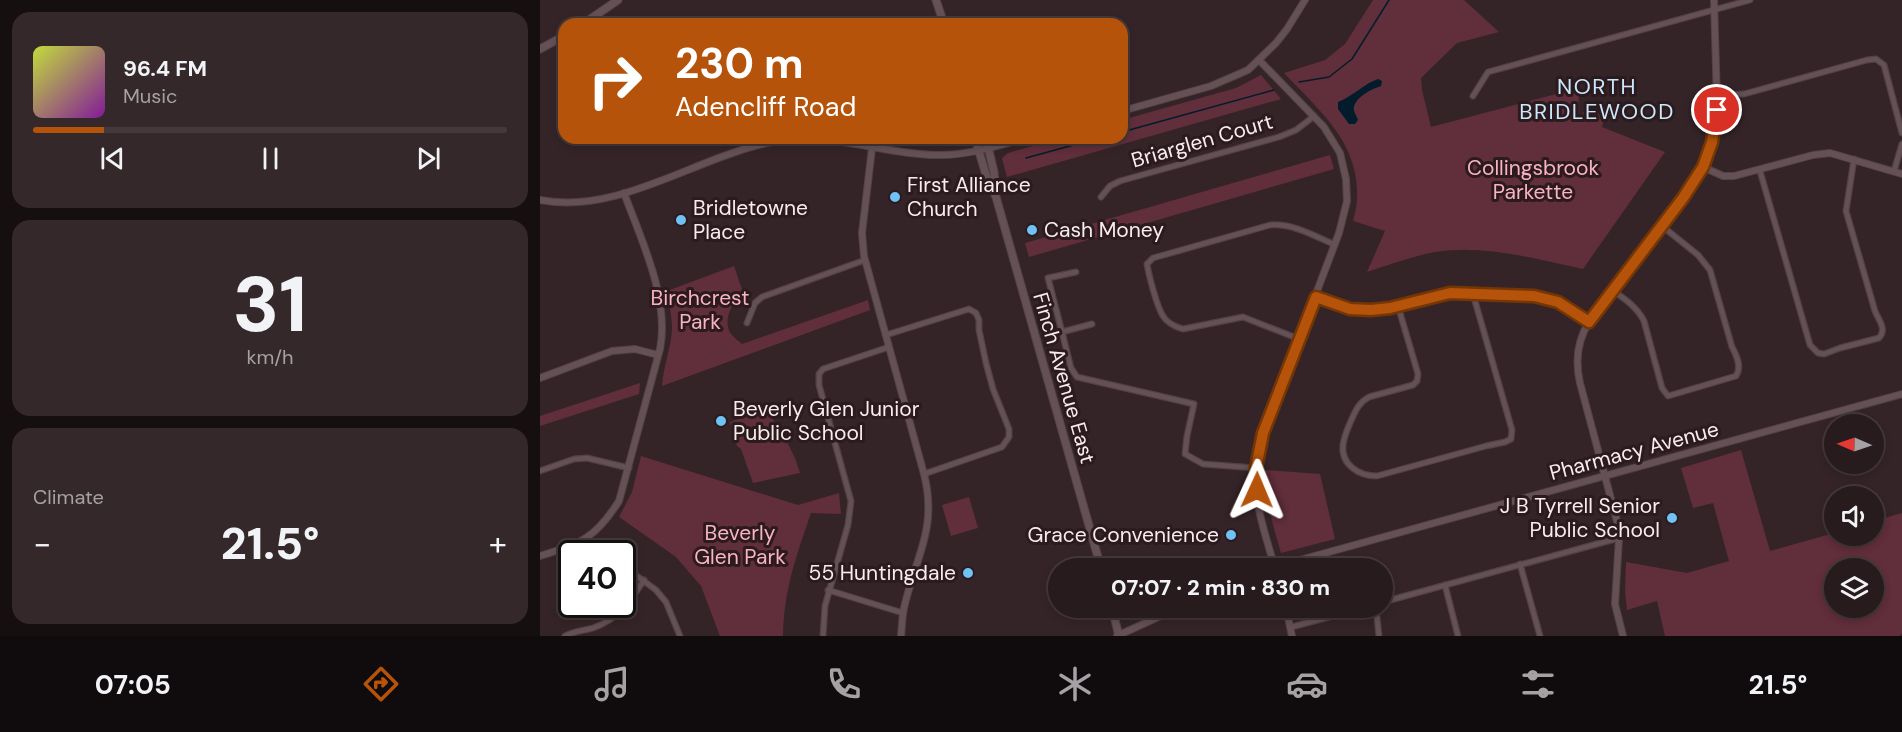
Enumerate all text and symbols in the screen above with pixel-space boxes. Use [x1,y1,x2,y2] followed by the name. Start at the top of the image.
[675,36,804,91] text: 230 m
[576,42,654,120] icon: right
[123,54,207,83] text: 96.4 FM
[1519,72,1675,126] district label: NORTH BRIDLEWOOD
[123,83,178,109] text: Music
[1691,84,1742,135] pin
[675,89,856,124] text: Adencliff Road
[1700,93,1733,126] icon: arrive
[1128,107,1276,175] street label: Briarglen Court
[96,142,129,175] icon: previous
[254,142,287,175] icon: pause
[412,142,445,175] icon: next
[1467,154,1600,206] park label: Collingsbrook Parkette
[907,171,1031,223] place label: First Alliance Church
[888,190,902,204] marker: First Alliance Church
[693,194,808,246] place label: Bridletowne Place
[674,213,688,227] marker: Bridletowne Place
[1044,216,1164,244] place label: Cash Money
[1025,223,1039,237] marker: Cash Money
[233,254,307,355] text: 31
[651,284,749,336] park label: Birchcrest Park
[1026,289,1102,467] street label: Finch Avenue East
[246,344,294,370] text: km/h
[733,395,920,447] place label: Beverly Glen Junior Public School
[714,414,728,428] marker: Beverly Glen Junior Public School
[1824,414,1884,474] north arrow
[1824,414,1884,618] map controls
[1546,415,1722,487] street label: Pharmacy Avenue
[1225,458,1289,522] position arrow
[33,484,104,510] text: Climate
[1824,486,1884,546] button: sound
[1500,492,1660,544] place label: J B Tyrrell Senior Public School
[1665,511,1679,525] marker: J B Tyrrell Senior Public School
[221,514,319,573] text: 21.5°
[694,519,786,571] park label: Beverly Glen Park
[1028,521,1219,549] place label: Grace Convenience
[33,522,51,565] text: −
[489,522,507,565] text: +
[1224,528,1238,542] marker: Grace Convenience
[558,540,636,618] speed limit sign: 40
[1824,558,1884,618] button: layers
[809,559,956,587] place label: 55 Huntingdale
[961,566,975,580] marker: 55 Huntingdale
[1111,573,1330,602] text: 07:07 · 2 min · 830 m
[360,663,402,705] icon: directions
[591,663,633,705] icon: music
[823,663,865,705] icon: phone
[1054,663,1096,705] icon: climate
[1286,663,1328,705] icon: car
[1517,663,1559,705] icon: filters
[95,667,171,702] text: 07:05
[1748,667,1807,702] text: 21.5°

